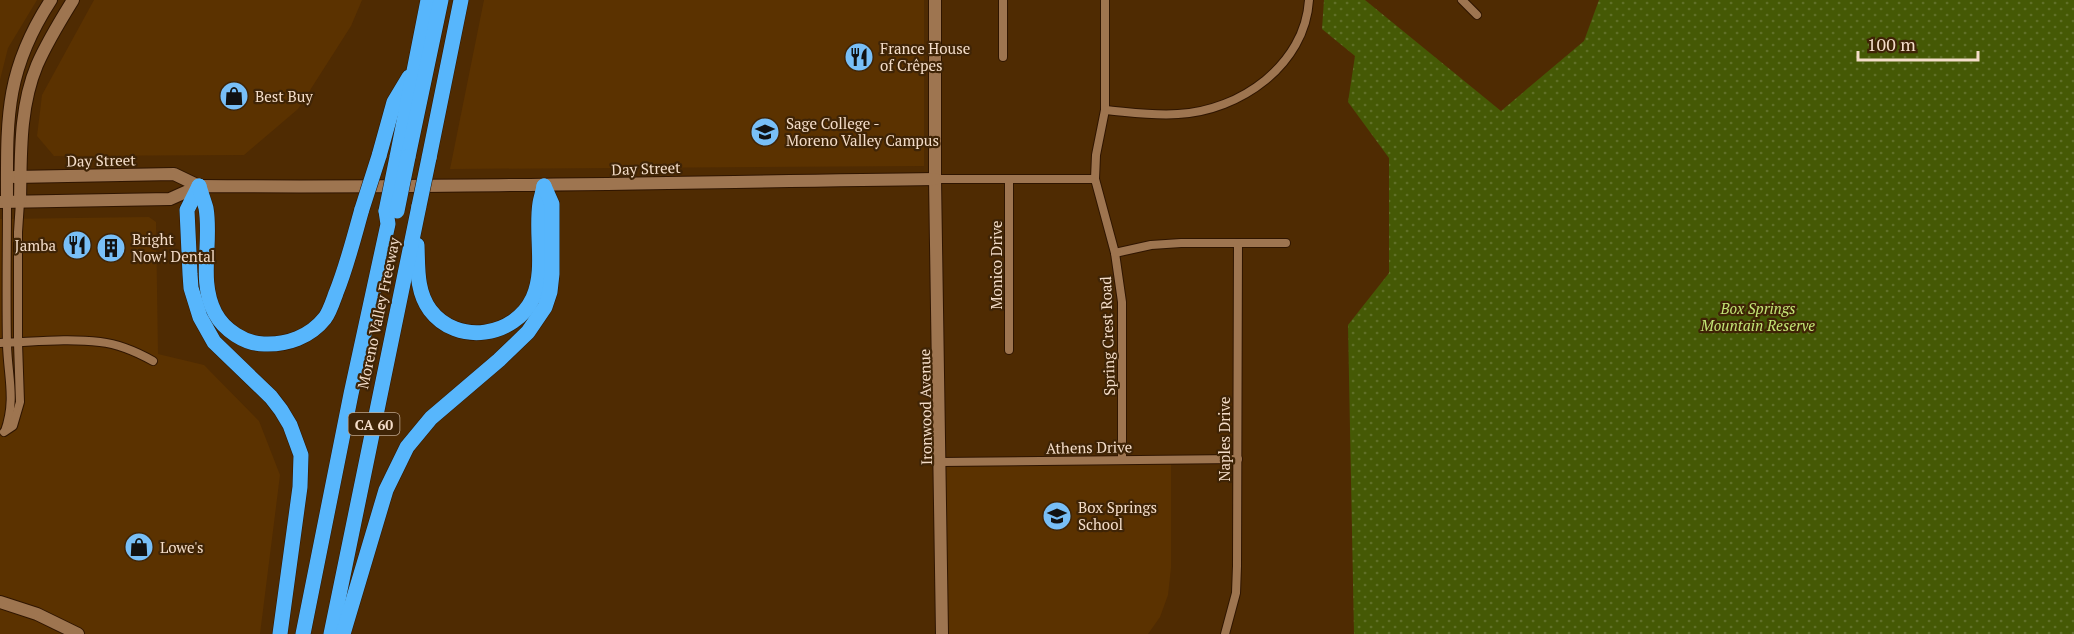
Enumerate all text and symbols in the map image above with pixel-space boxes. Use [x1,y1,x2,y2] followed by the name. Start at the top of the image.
[1858,24,1978,62] scale bar
[1867,32,1916,56] text: 100 m
[880,38,970,75] place label: France House of Crêpes
[843,41,875,73] restaurant icon: France House of Crêpes
[218,80,250,112] shop icon: Best Buy
[255,86,313,106] place label: Best Buy
[786,113,939,150] place label: Sage College - Moreno Valley Campus
[749,116,781,148] school or university icon: Sage College - Moreno Valley Campus
[66,149,136,171] street label: Day Street
[611,157,681,179] street label: Day Street
[986,220,1006,310] street label: Monico Drive
[61,229,93,261] restaurant icon: Jamba
[132,229,215,266] place label: Bright Now! Dental
[95,232,127,264] building icon: Bright Now! Dental
[15,235,56,255] place label: Jamba
[352,235,404,391] street label: Moreno Valley Freeway
[1095,276,1119,396] street label: Spring Crest Road
[1700,298,1815,335] park label: Box Springs Mountain Reserve
[914,349,936,465] street label: Ironwood Avenue
[1214,396,1234,482] street label: Naples Drive
[348,413,400,435] road number: CA 60
[1046,436,1132,458] street label: Athens Drive
[1078,497,1157,534] place label: Box Springs School
[1041,500,1073,532] school or university icon: Box Springs School
[123,531,155,563] shop icon: Lowe's
[160,537,203,557] place label: Lowe's

